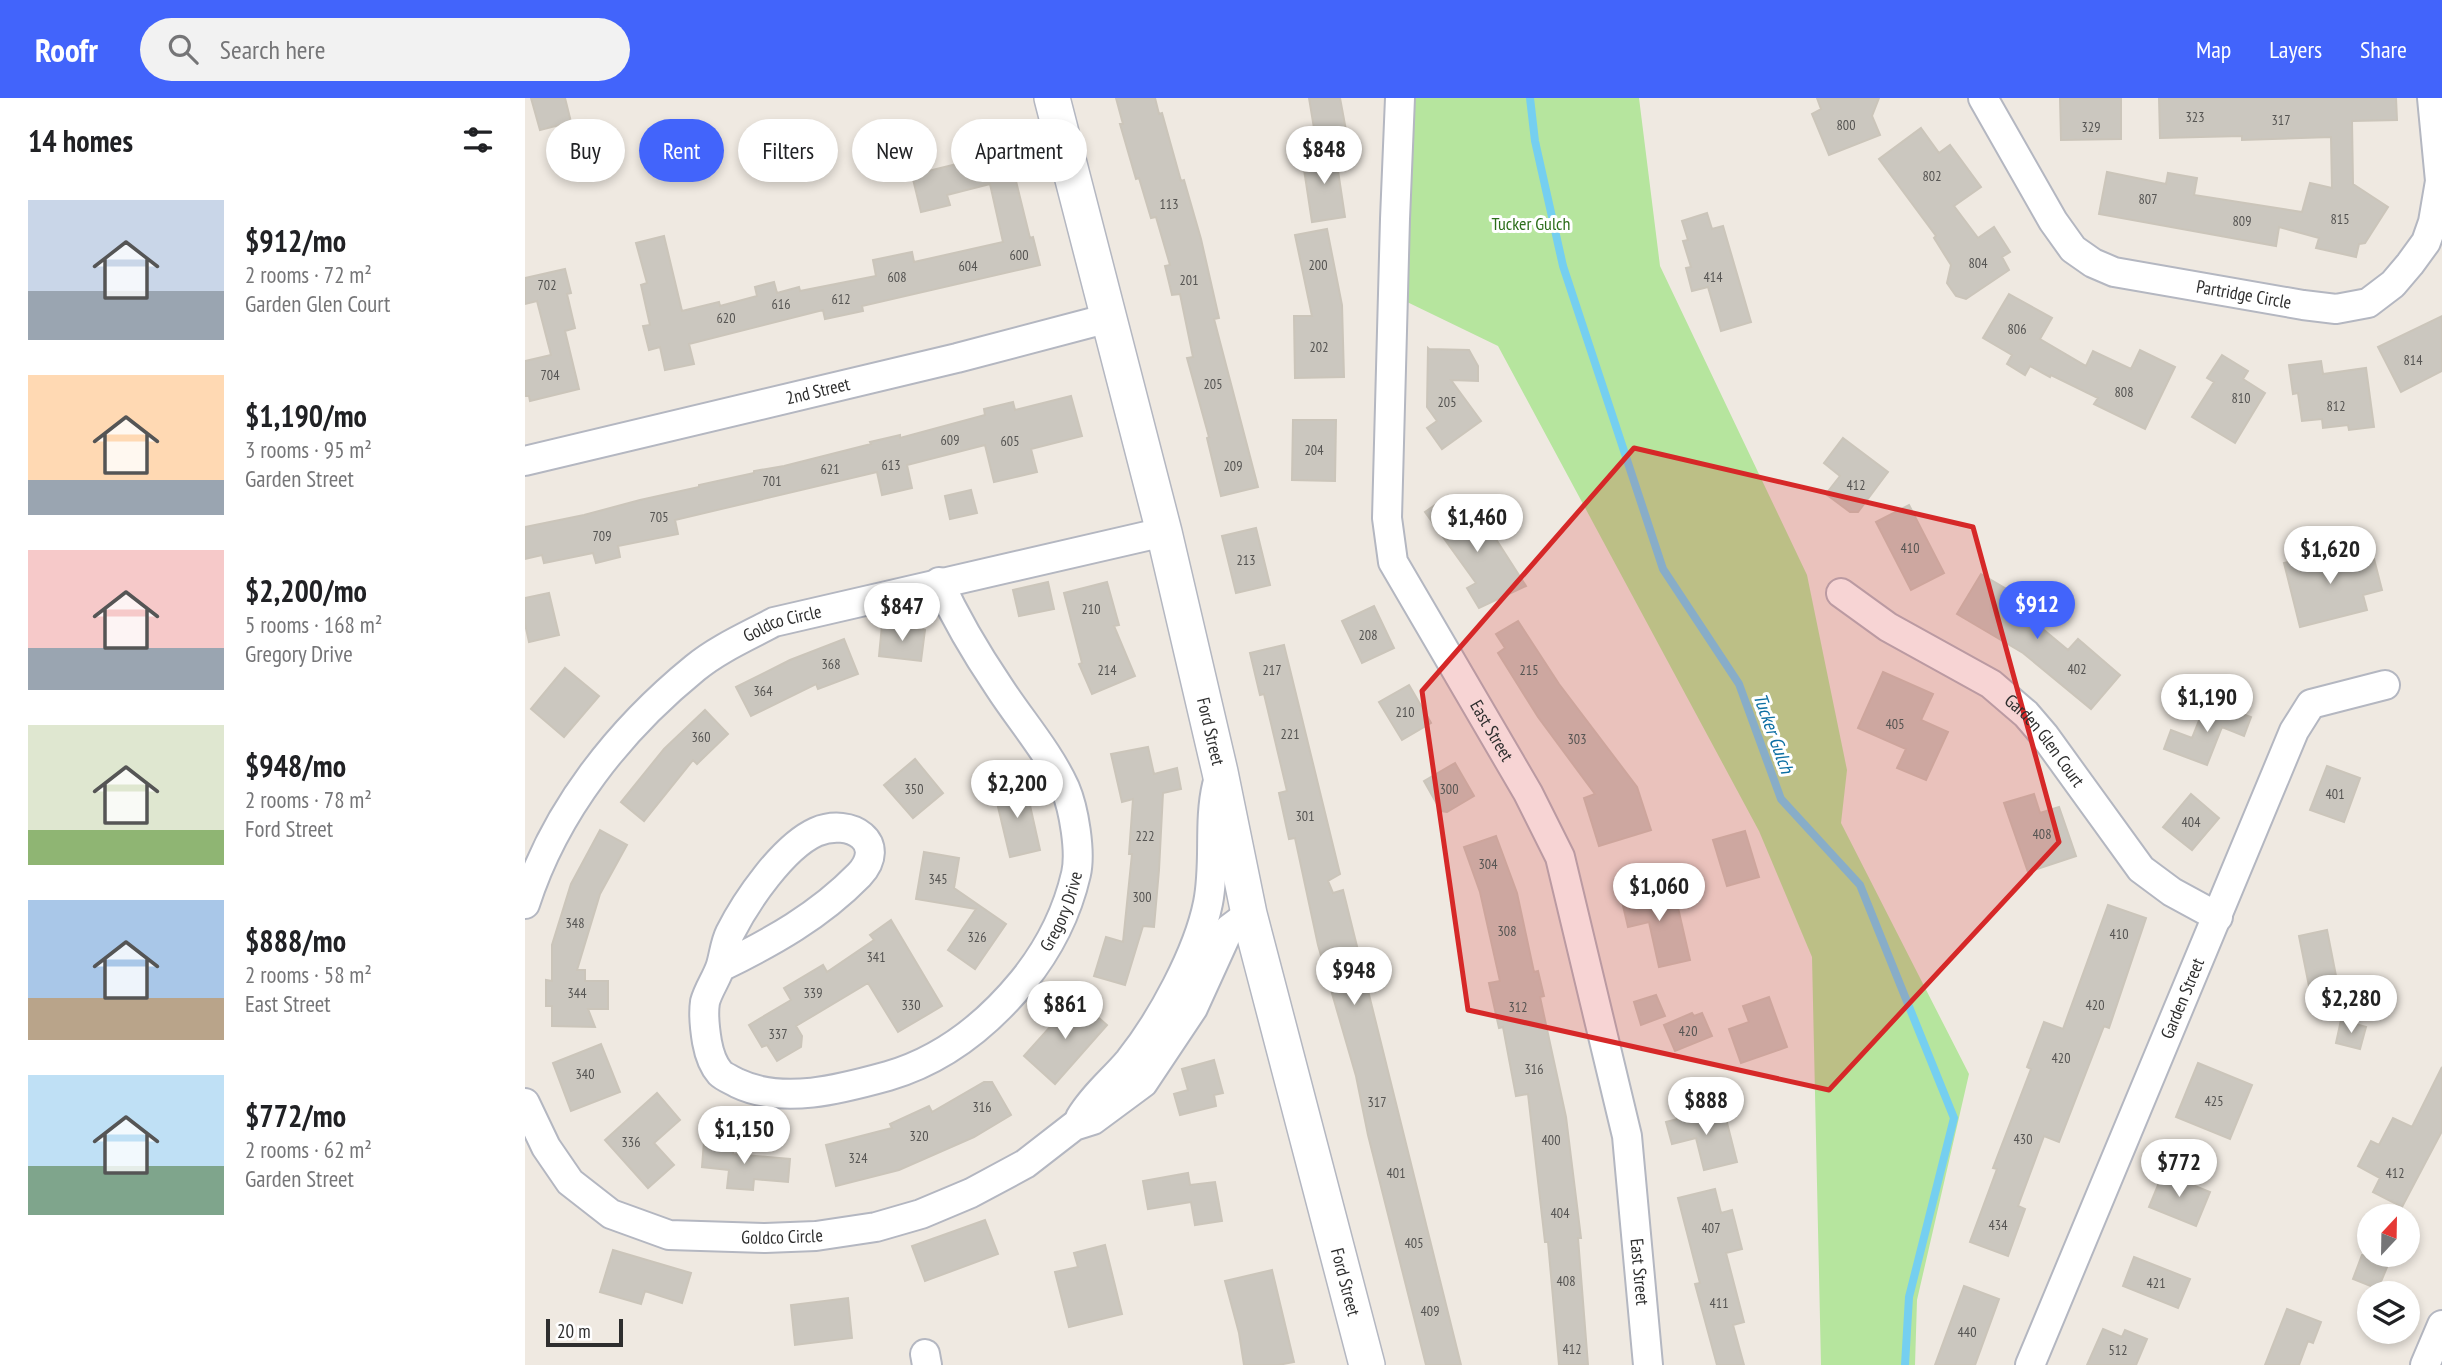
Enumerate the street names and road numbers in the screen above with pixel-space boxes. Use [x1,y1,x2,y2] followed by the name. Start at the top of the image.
[2195,275,2293,314] street label: Partridge Circle
[783,372,852,409] street label: 2nd Street
[739,599,824,647] street label: Goldco Circle
[2000,689,2090,791] street label: Garden Glen Court
[1192,695,1230,768] street label: Ford Street
[1465,696,1519,765] street label: East Street
[1035,869,1087,955] street label: Gregory Drive
[2155,954,2209,1042] street label: Garden Street
[741,1223,824,1249] street label: Goldco Circle
[1625,1237,1654,1306] street label: East Street
[1326,1246,1366,1318] street label: Ford Street

